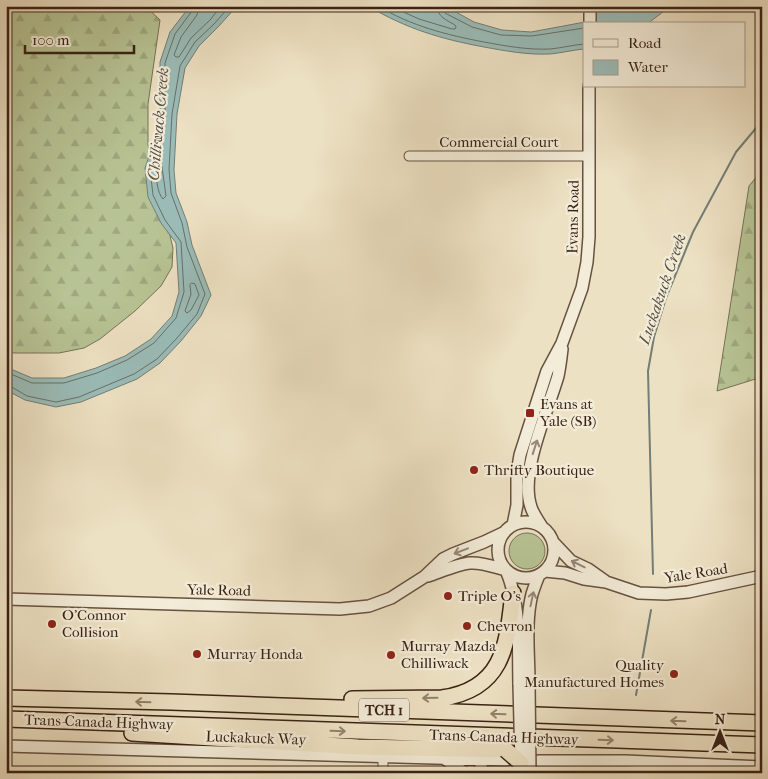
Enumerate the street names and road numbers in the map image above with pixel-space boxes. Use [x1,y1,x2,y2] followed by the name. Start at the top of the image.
[439,133,559,151] street label: Commercial Court
[563,179,583,254] street label: Evans Road
[662,559,730,587] street label: Yale Road
[186,580,252,600] street label: Yale Road
[359,698,409,722] road number: TCH 1
[24,710,175,734] street label: Trans-Canada Highway
[429,725,580,749] street label: Trans-Canada Highway
[205,727,308,749] street label: Luckakuck Way

